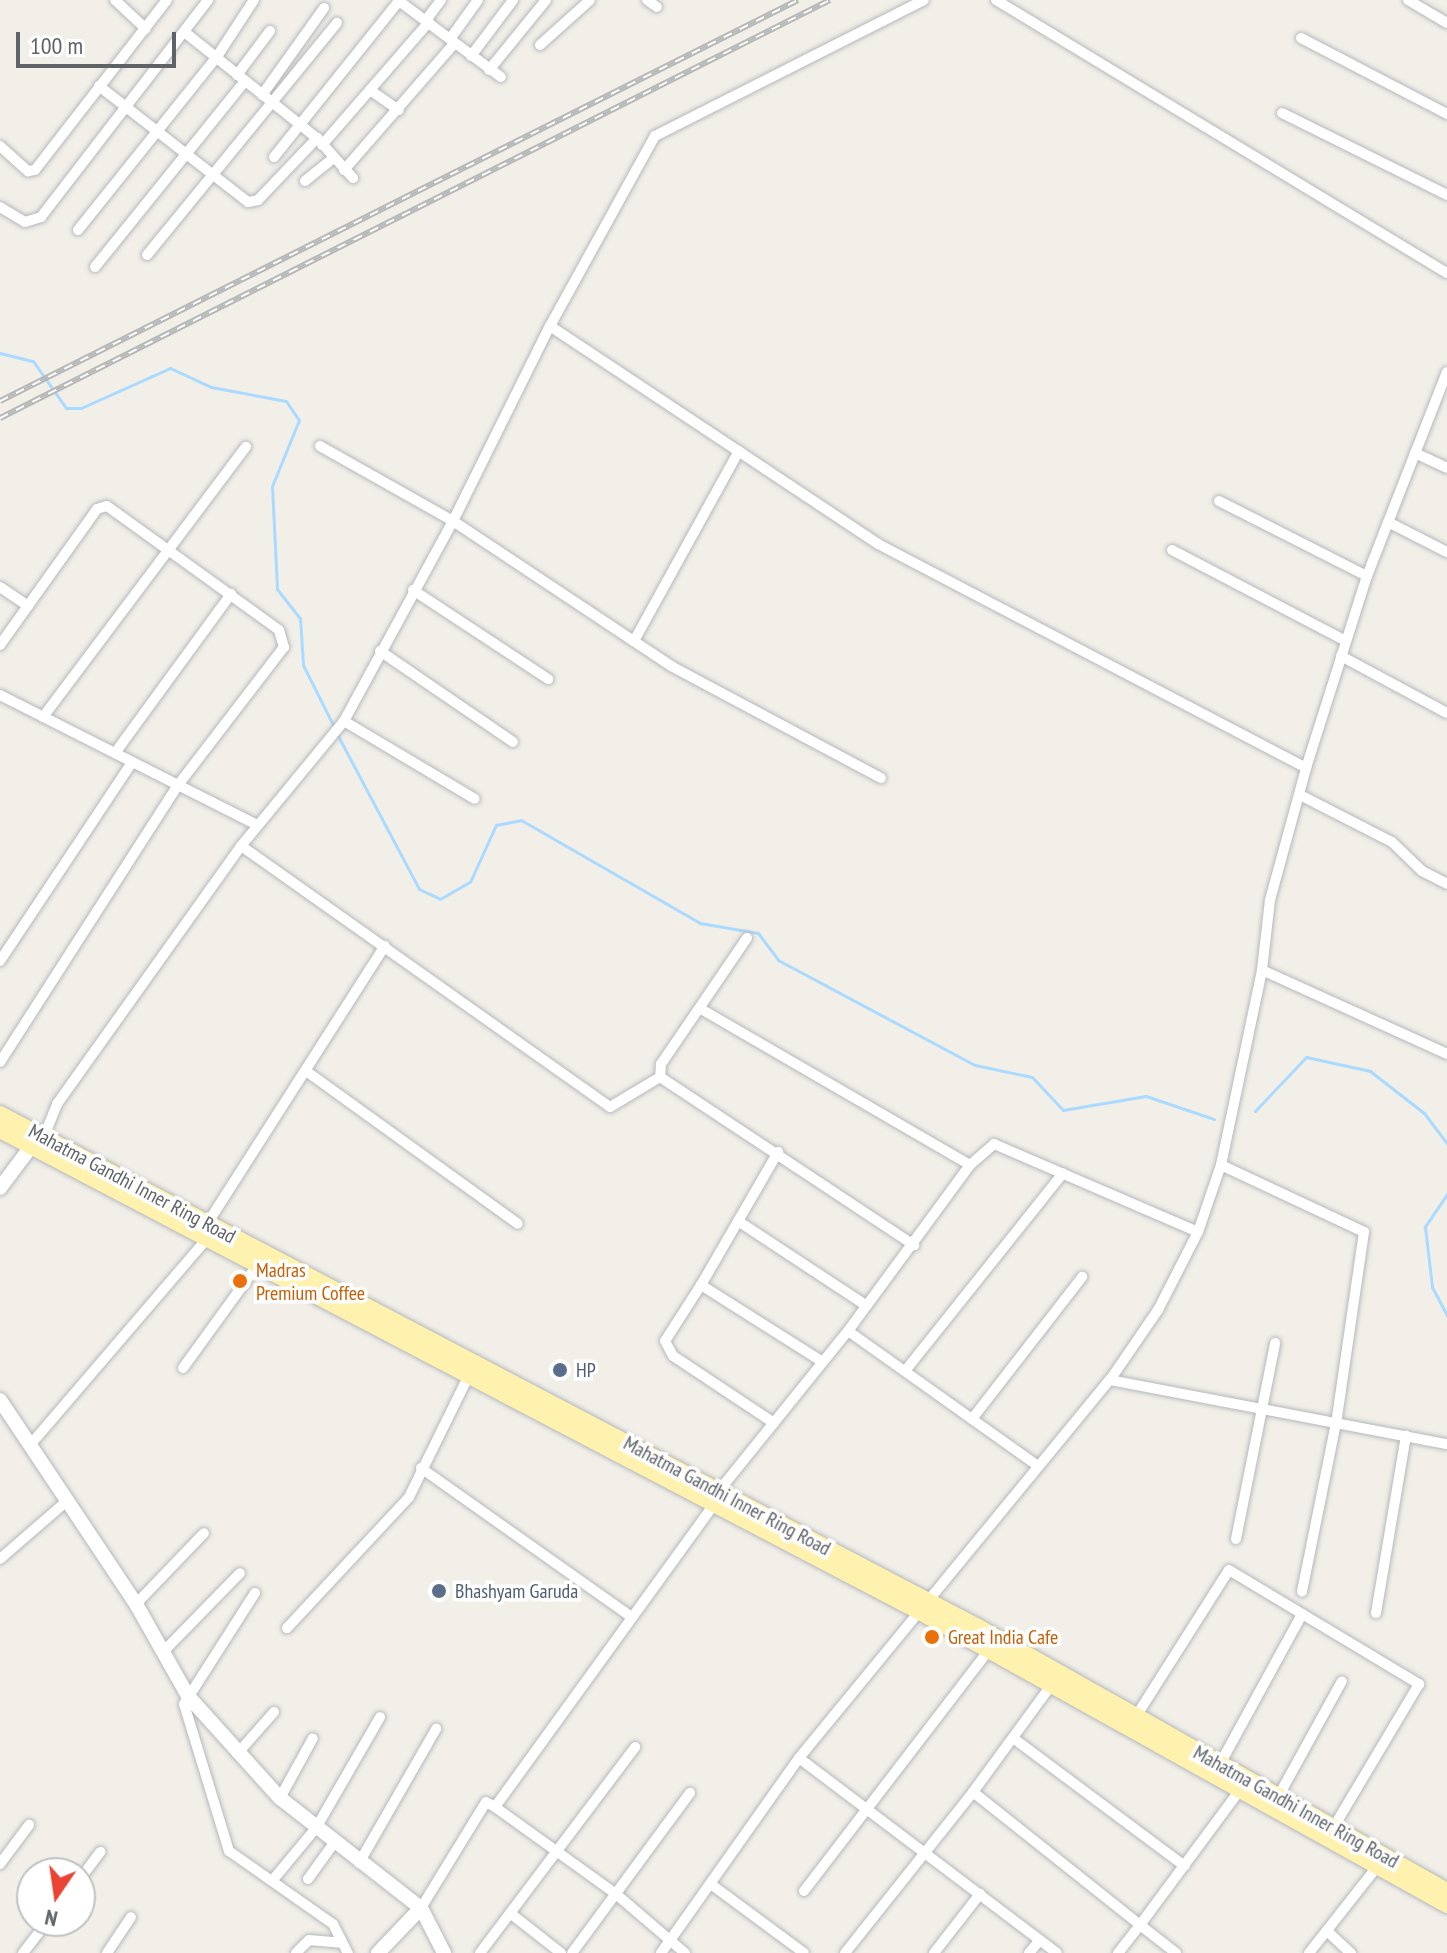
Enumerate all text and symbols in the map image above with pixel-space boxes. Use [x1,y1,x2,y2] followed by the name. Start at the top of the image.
[20,16,180,66] scale bar
[30,30,83,61] text: 100 m
[24,1119,240,1249] street label: Mahatma Gandhi Inner Ring Road
[256,1258,365,1305] place label: Madras Premium Coffee
[231,1272,249,1290] marker: Madras Premium Coffee
[576,1358,596,1382] place label: HP
[551,1361,569,1379] marker: HP
[619,1431,835,1561] street label: Mahatma Gandhi Inner Ring Road
[455,1579,578,1603] place label: Bhashyam Garuda
[430,1582,448,1600] marker: Bhashyam Garuda
[948,1625,1058,1649] place label: Great India Cafe
[923,1628,941,1646] marker: Great India Cafe
[1189,1741,1403,1873] street label: Mahatma Gandhi Inner Ring Road
[16,1857,96,1937] north arrow
[42,1903,60,1933] text: N

